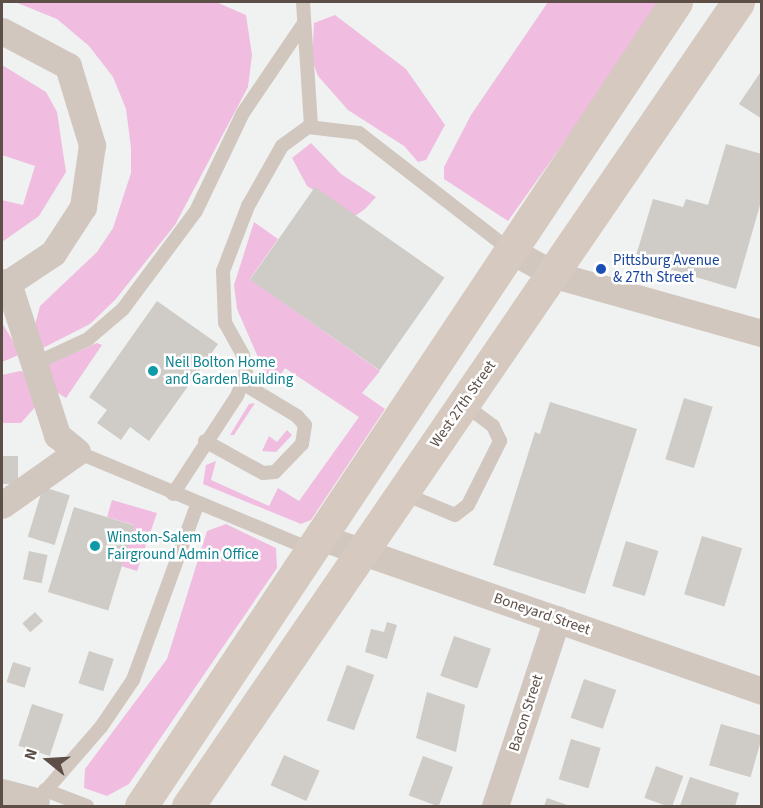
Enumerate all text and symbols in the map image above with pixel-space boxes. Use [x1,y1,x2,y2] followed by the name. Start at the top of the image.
[613,251,719,286] place label: Pittsburg Avenue & 27th Street
[594,262,608,276] marker: Pittsburg Avenue & 27th Street
[165,353,293,388] place label: Neil Bolton Home and Garden Building
[426,357,500,451] street label: West 27th Street
[146,364,160,378] marker: Neil Bolton Home and Garden Building
[107,528,259,563] place label: Winston-Salem Fairground Admin Office
[88,539,102,553] marker: Winston-Salem Fairground Admin Office
[491,589,593,639] street label: Boneyard Street
[505,672,547,754] street label: Bacon Street
[18,730,78,790] north arrow
[19,746,43,763] text: N

